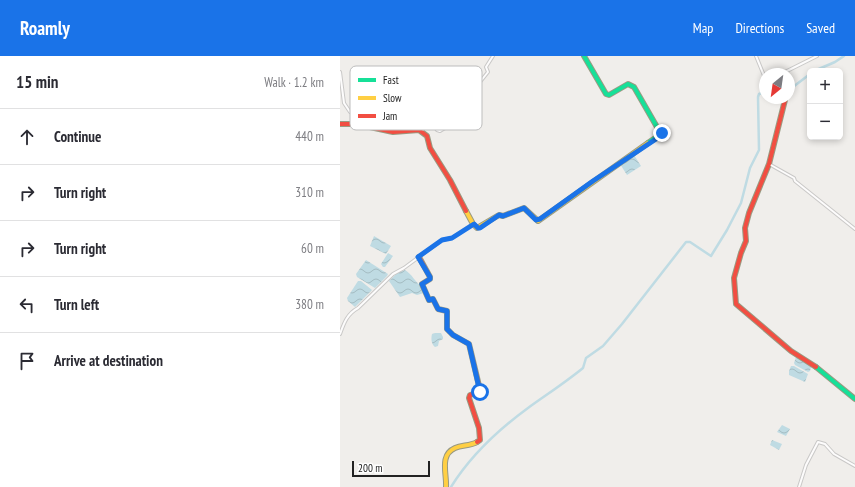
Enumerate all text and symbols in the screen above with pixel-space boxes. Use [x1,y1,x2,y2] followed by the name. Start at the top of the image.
[20,16,70,40] text: Roamly
[693,19,713,37] text: Map
[735,19,784,37] text: Directions
[806,19,835,37] text: Saved
[350,66,482,130] legend
[759,68,795,104] north arrow
[807,68,843,140] map controls
[807,68,843,104] button: +
[16,71,58,93] text: 15 min
[383,73,399,87] text: Fast
[264,74,324,91] text: Walk · 1.2 km
[383,91,402,105] text: Slow
[807,104,843,140] button: −
[382,109,397,123] text: Jam
[653,124,671,142] route end
[16,126,38,148] icon: ahead
[54,127,101,146] text: Continue
[295,128,324,145] text: 440 m
[16,182,38,204] icon: right
[54,183,106,202] text: Turn right
[295,184,324,201] text: 310 m
[16,238,38,260] icon: right
[54,239,106,258] text: Turn right
[301,240,324,257] text: 60 m
[16,294,38,316] icon: left
[54,295,99,314] text: Turn left
[295,296,324,313] text: 380 m
[16,350,38,372] icon: arrive
[54,351,163,370] text: Arrive at destination
[471,383,489,401] route start
[352,459,430,478] scale bar
[358,461,382,475] text: 200 m

